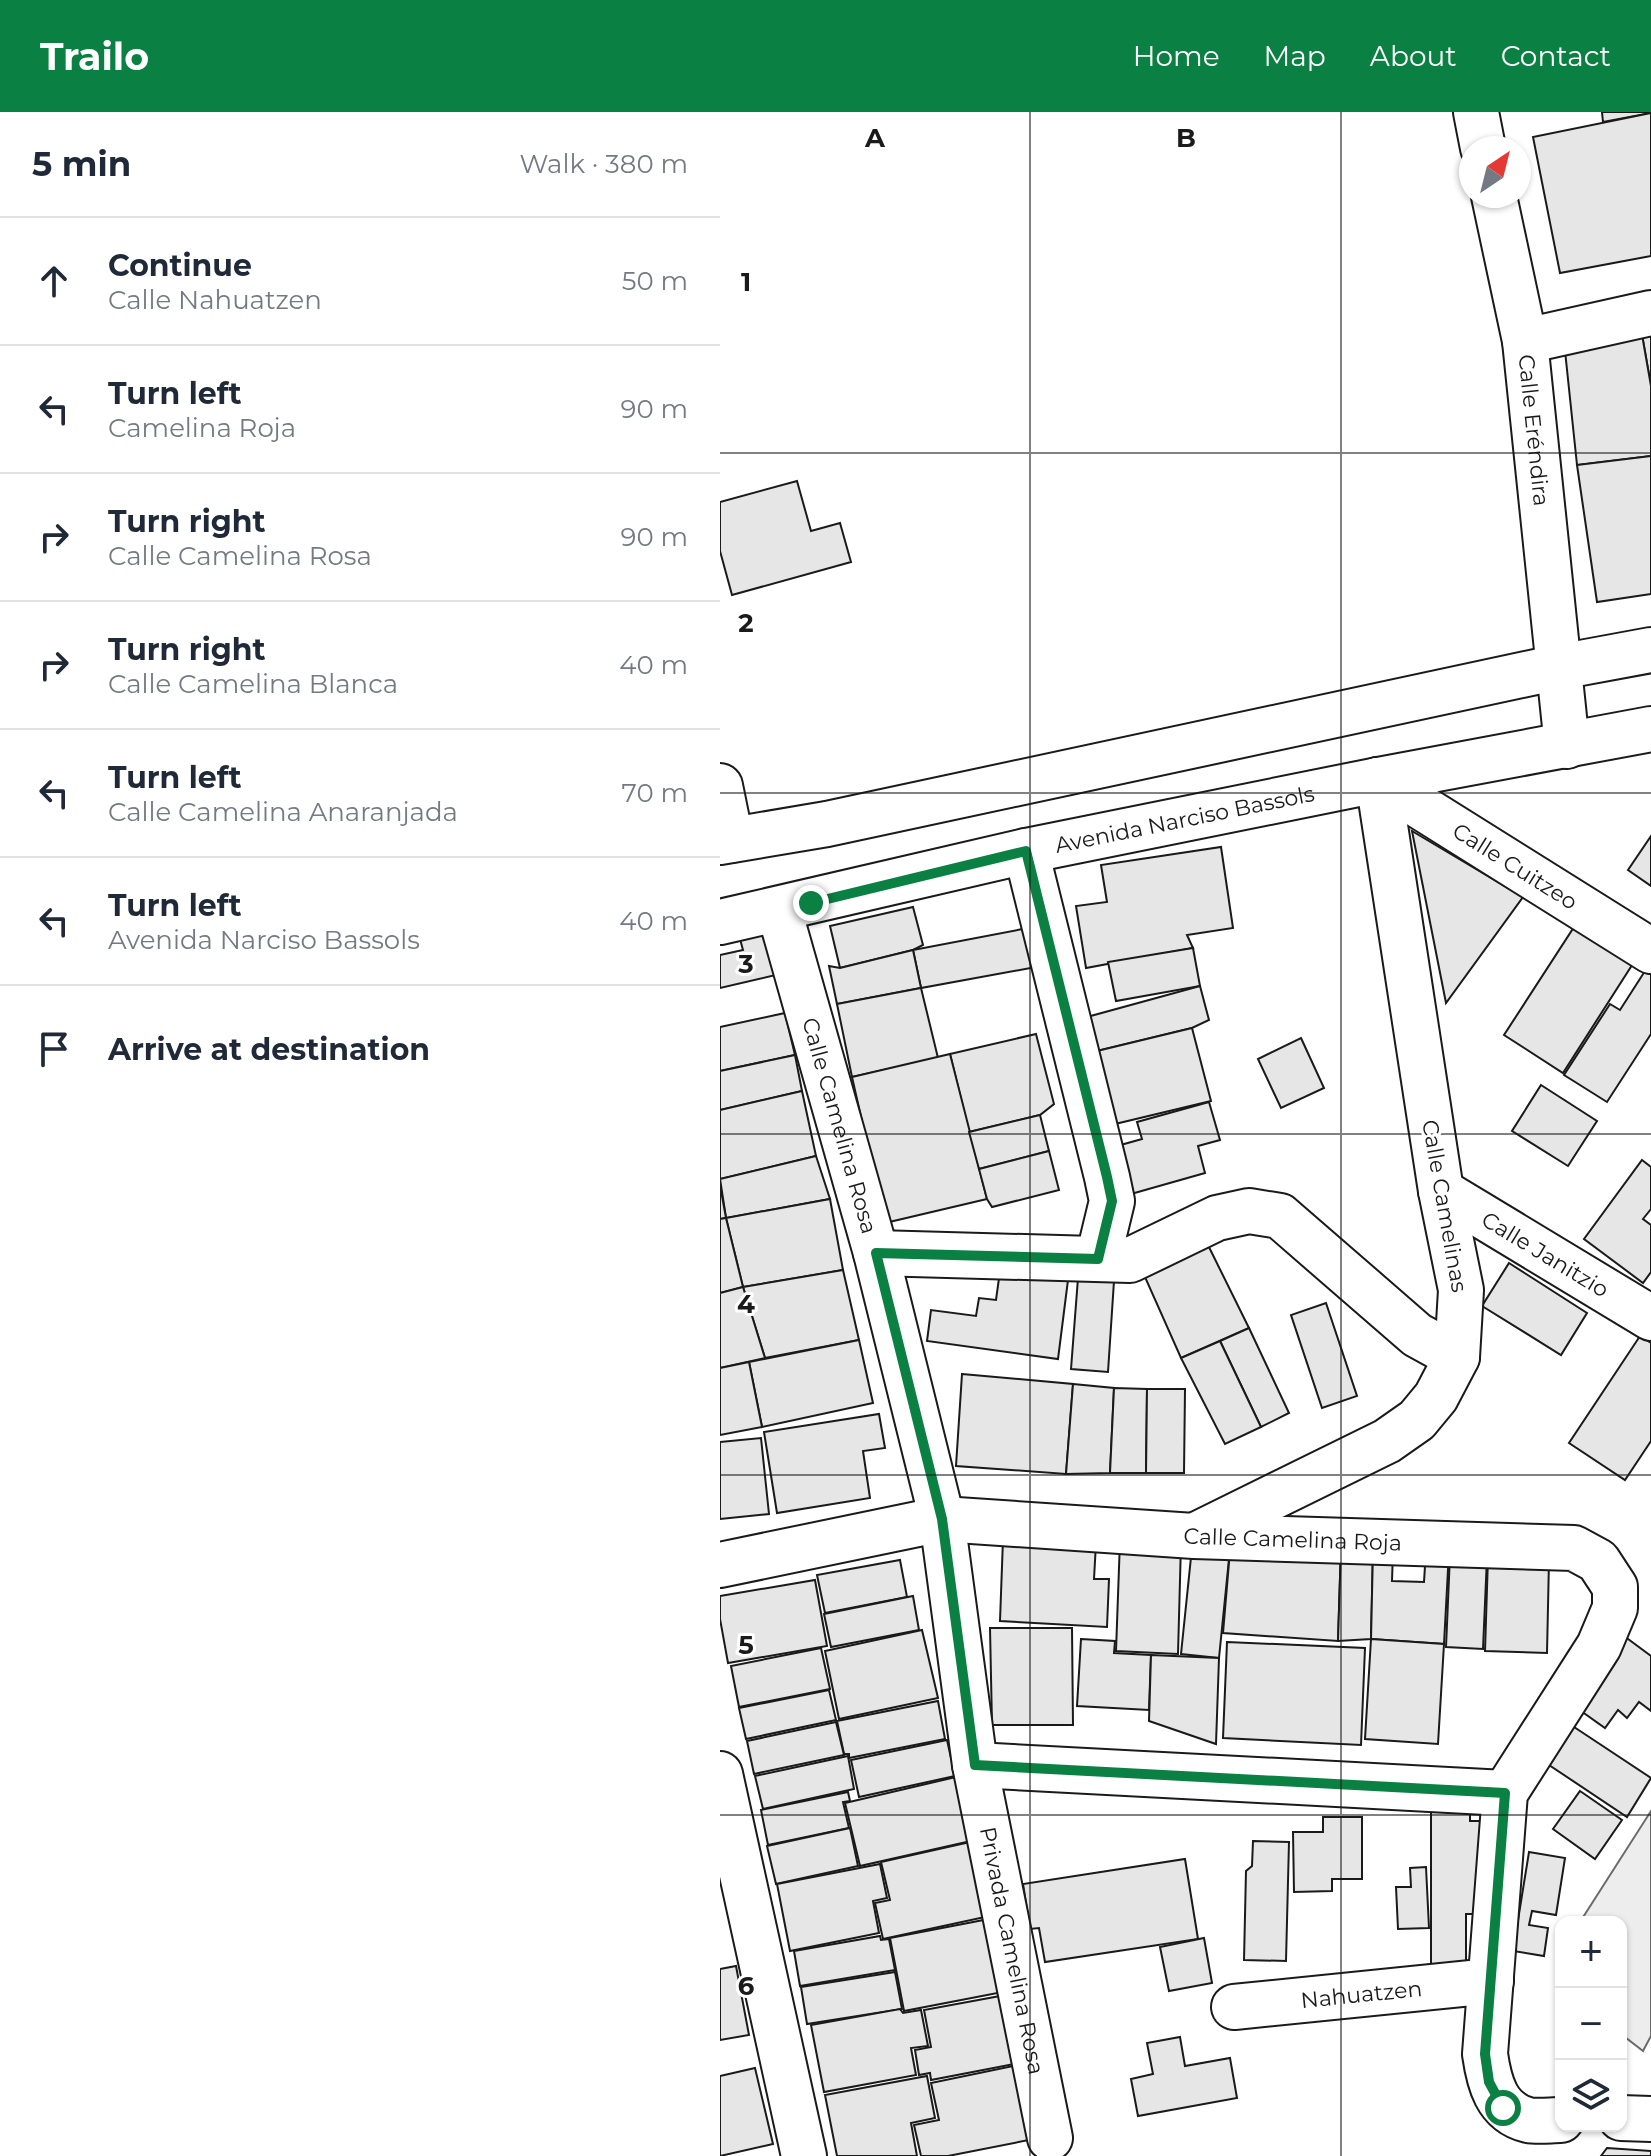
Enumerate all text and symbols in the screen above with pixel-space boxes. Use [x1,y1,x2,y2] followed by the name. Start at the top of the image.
[40,33,149,80] text: Trailo
[1133,39,1220,73] text: Home
[1264,39,1326,73] text: Map
[1370,39,1457,73] text: About
[1501,39,1611,73] text: Contact
[864,122,886,154] text: A
[1176,122,1196,154] text: B
[1459,136,1531,208] north arrow
[32,143,131,185] text: 5 min
[520,148,688,180] text: Walk · 380 m
[108,247,252,284] text: Continue
[32,259,76,303] icon: ahead
[622,265,688,297] text: 50 m
[741,266,751,298] text: 1
[108,284,322,316] text: Calle Nahuatzen
[1512,353,1555,508] street label: Calle Eréndira
[108,375,241,412] text: Turn left
[32,387,76,431] icon: left
[621,393,688,425] text: 90 m
[108,412,296,444] text: Camelina Roja
[108,503,265,540] text: Turn right
[32,515,76,559] icon: right
[621,521,688,553] text: 90 m
[108,540,372,572] text: Calle Camelina Rosa
[738,607,754,639] text: 2
[108,631,265,668] text: Turn right
[32,643,76,687] icon: right
[619,649,688,681] text: 40 m
[108,668,398,700] text: Calle Camelina Blanca
[108,759,241,796] text: Turn left
[32,771,76,815] icon: left
[622,777,688,809] text: 70 m
[1053,780,1317,859] street label: Avenida Narciso Bassols
[108,796,458,828] text: Calle Camelina Anaranjada
[1448,817,1582,916] street label: Calle Cuitzeo
[793,885,829,921] route end
[108,887,241,924] text: Turn left
[32,899,76,943] icon: left
[619,905,688,937] text: 40 m
[108,924,420,956] text: Avenida Narciso Bassols
[737,948,754,980] text: 3
[796,1015,883,1237] street label: Calle Camelina Rosa
[32,1027,76,1071] icon: arrive
[108,1031,430,1068] text: Arrive at destination
[1416,1118,1473,1295] street label: Calle Camelinas
[1477,1206,1614,1303] street label: Calle Janitzio
[737,1288,755,1320] text: 4
[1183,1522,1402,1557] street label: Calle Camelina Roja
[738,1629,754,1661] text: 5
[974,1824,1050,2077] street label: Privada Camelina Rosa
[1555,1916,1627,2132] map controls
[1555,1916,1627,1988] button: +
[738,1970,755,2002] text: 6
[1299,1975,1423,2014] street label: Nahuatzen
[1555,1988,1627,2060] button: −
[1555,2060,1627,2132] button: layers
[1485,2090,1521,2126] route start

